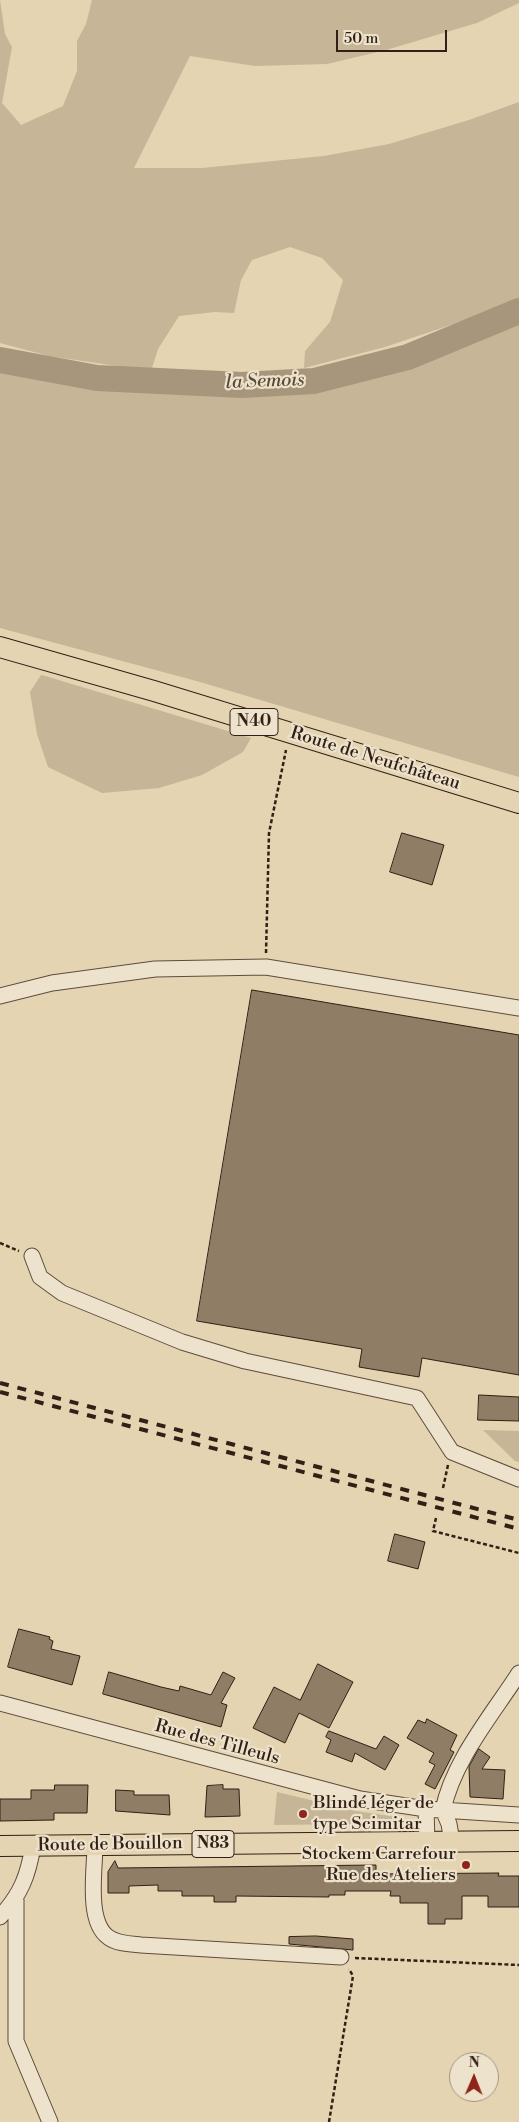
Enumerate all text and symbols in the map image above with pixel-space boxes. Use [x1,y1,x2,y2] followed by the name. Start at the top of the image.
[339,20,450,52] scale bar
[344,29,378,48] text: 50 m
[225,369,305,395] water label: la Semois
[230,709,278,736] road number: N40
[287,723,463,795] street label: Route de Neufchâteau
[152,1716,282,1770] street label: Rue des Tilleuls
[313,1793,434,1836] place label: Blindé léger de type Scimitar
[297,1808,309,1820] marker: Blindé léger de type Scimitar
[192,1830,234,1858] road number: N83
[37,1833,183,1857] street label: Route de Bouillon
[302,1844,456,1886] place label: Stockem Carrefour Rue des Ateliers
[460,1859,472,1871] marker: Stockem Carrefour Rue des Ateliers
[449,2052,499,2102] north arrow
[469,2054,480,2072] text: N

